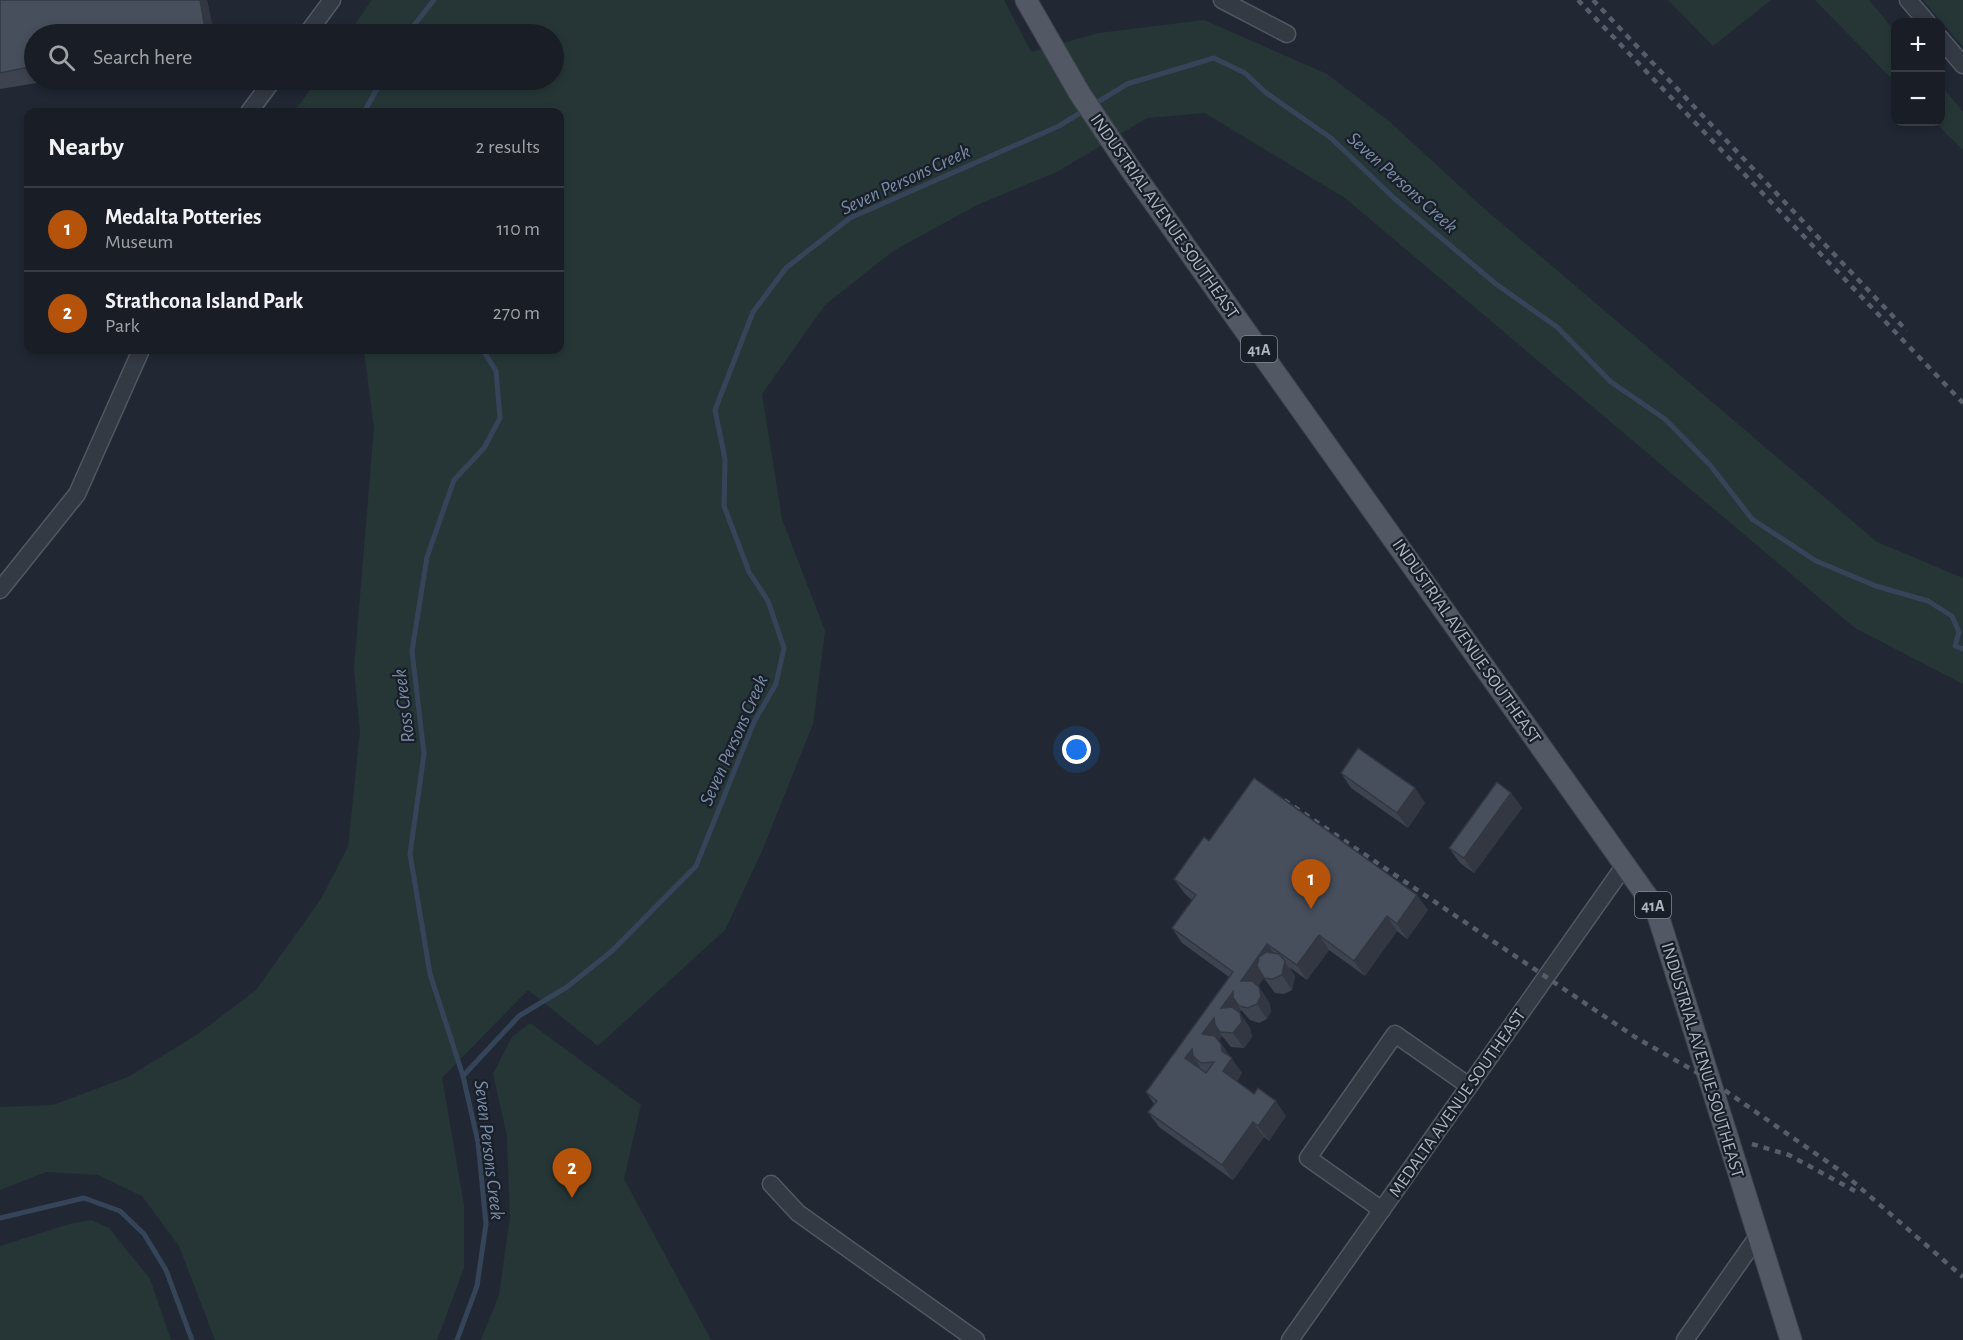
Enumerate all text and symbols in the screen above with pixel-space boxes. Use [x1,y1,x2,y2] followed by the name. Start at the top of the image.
[1891,18,1945,126] map controls
[1891,18,1945,72] button: +
[24,24,564,90] search box
[45,41,78,74] icon: search
[93,46,192,68] text: Search here
[1891,72,1945,126] button: −
[1086,111,1242,322] street label: INDUSTRIAL AVENUE SOUTHEAST
[1343,128,1461,237] water label: Seven Persons Creek
[48,134,124,160] text: Nearby
[476,137,540,157] text: 2 results
[837,141,973,219] water label: Seven Persons Creek
[105,206,262,228] text: Medalta Potteries
[64,219,71,239] text: 1
[496,219,540,239] text: 110 m
[105,232,173,252] text: Museum
[105,290,303,312] text: Strathcona Island Park
[63,303,72,323] text: 2
[493,303,540,323] text: 270 m
[105,316,140,336] text: Park
[1241,336,1277,362] road number: 41A
[1388,536,1544,747] street label: INDUSTRIAL AVENUE SOUTHEAST
[390,668,418,744] water label: Ross Creek
[696,672,772,809] water label: Seven Persons Creek
[1062,735,1091,764] your location
[1292,860,1330,909] pin: 1
[1635,892,1671,918] road number: 41A
[1658,940,1747,1180] street label: INDUSTRIAL AVENUE SOUTHEAST
[1386,1006,1530,1201] street label: MEDALTA AVENUE SOUTHEAST
[471,1079,508,1221] water label: Seven Persons Creek
[552,1148,592,1198] pin: 2

